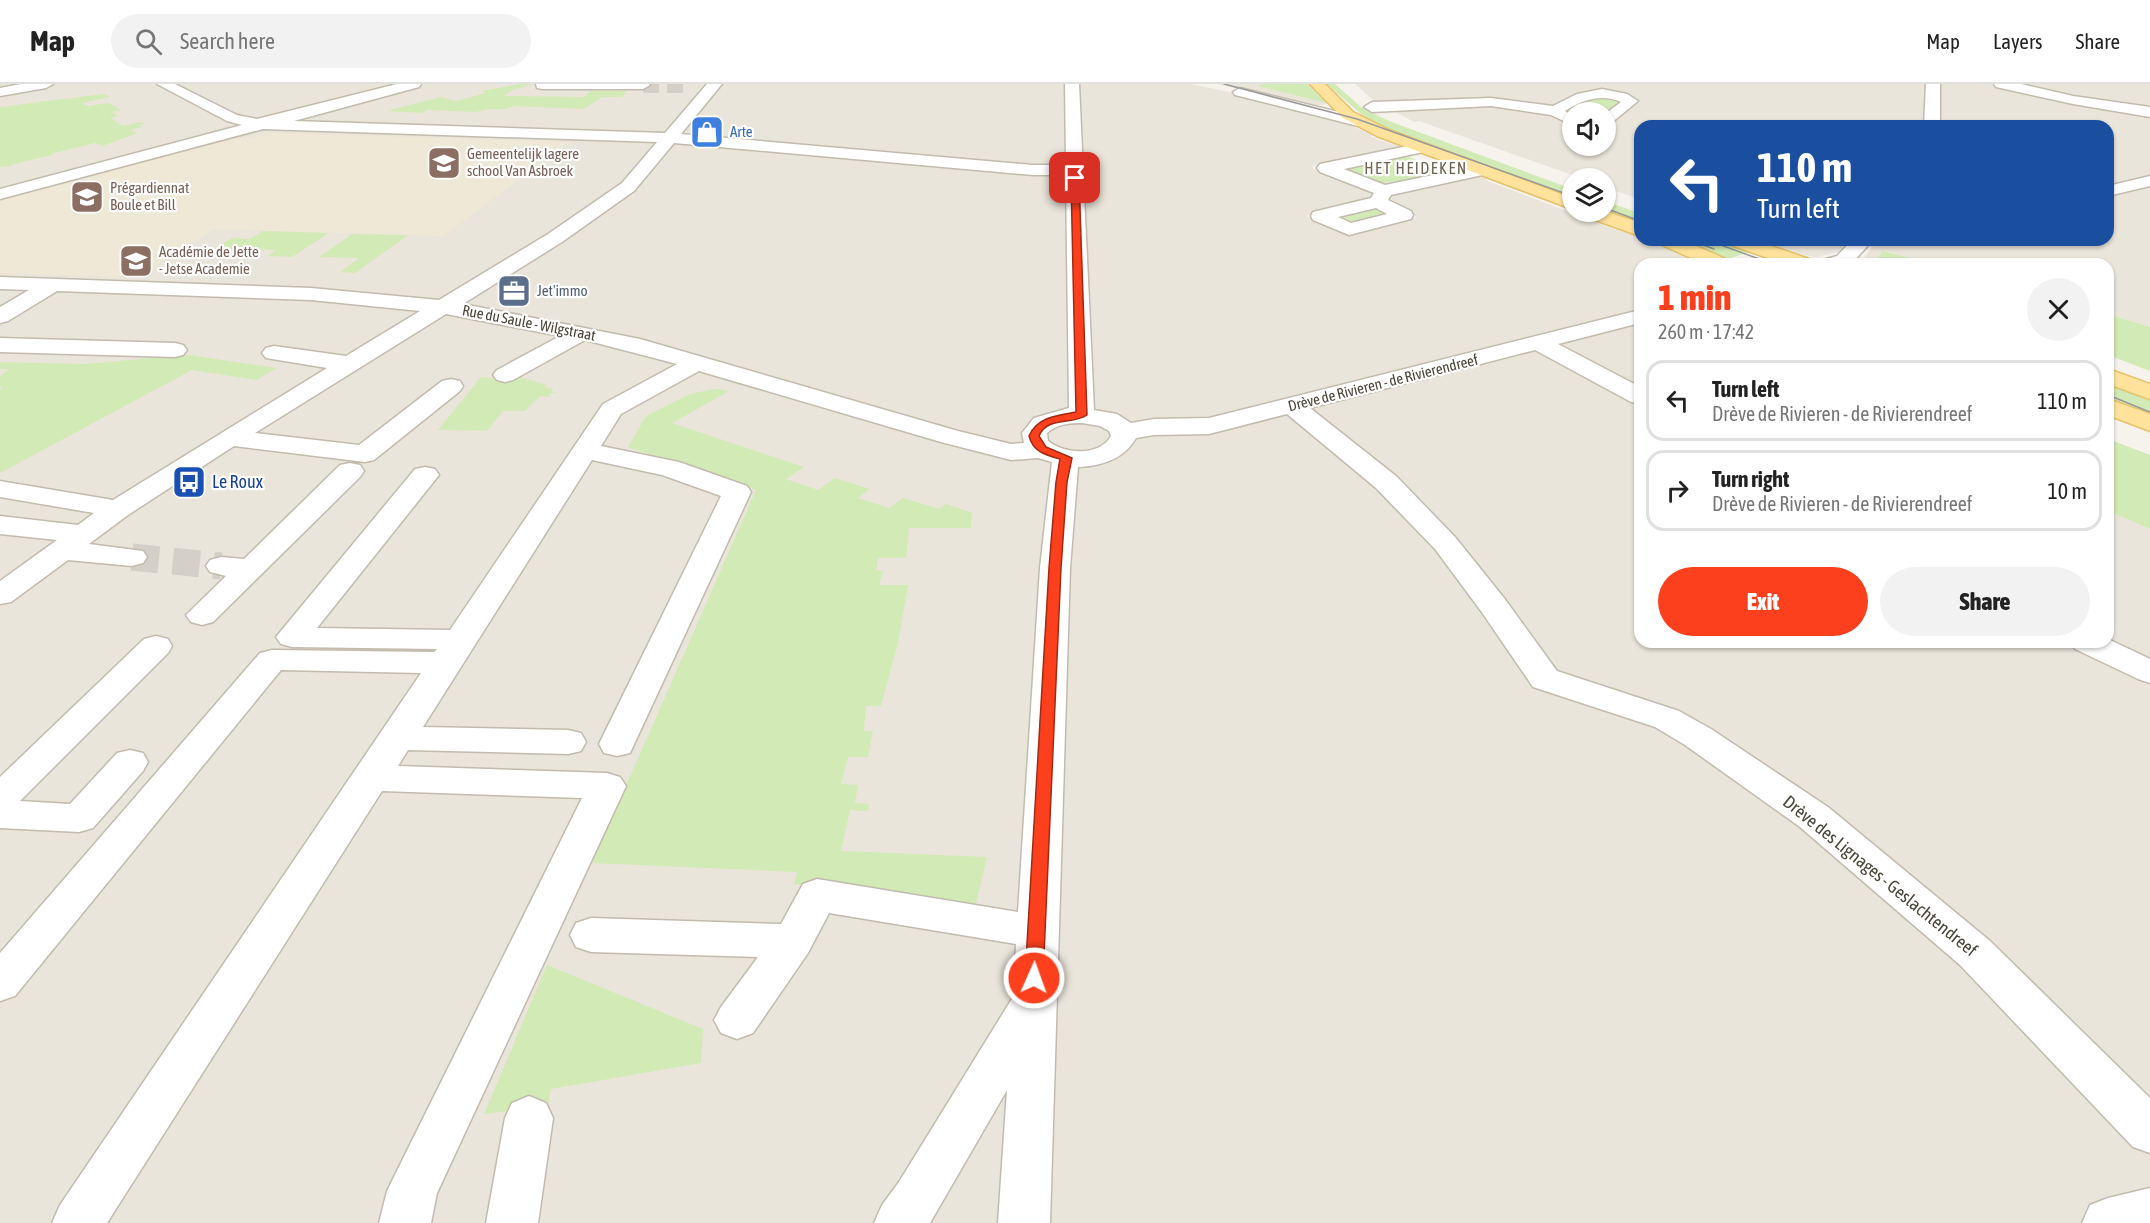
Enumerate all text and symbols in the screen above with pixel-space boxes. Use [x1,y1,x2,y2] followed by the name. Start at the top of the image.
[111,14,531,68] search box
[30,25,75,57] text: Map
[132,25,165,58] icon: search
[180,28,275,54] text: Search here
[1926,29,1960,53] text: Map
[1993,29,2043,53] text: Layers
[2076,29,2120,53] text: Share
[1562,102,1616,222] map controls
[1562,102,1616,156] button: sound
[689,114,725,150] shop icon: Arte
[730,123,753,140] place label: Arte
[1757,143,1852,191] text: 110 m
[1658,144,1736,222] icon: left
[426,145,462,181] school or university icon: Gemeentelijk lagere school Van Asbroek
[467,145,579,179] place label: Gemeentelijk lagere school Van Asbroek
[1049,152,1100,203] pin
[1364,159,1468,177] district label: HET HEIDEKEN
[1058,161,1091,194] icon: arrive
[1562,168,1616,222] button: layers
[69,179,105,215] school or university icon: Prégardiennat Boule et Bill
[110,179,189,213] place label: Prégardiennat Boule et Bill
[1757,193,1840,224] text: Turn left
[118,243,154,279] school or university icon: Académie de Jette - Jetse Academie
[159,243,259,277] place label: Académie de Jette - Jetse Academie
[496,273,532,309] office icon: Jet'immo
[1658,276,1732,318] text: 1 min
[2027,278,2090,341] button: close
[537,282,588,299] place label: Jet'immo
[461,301,597,344] street label: Rue du Saule - Wilgstraat
[1658,320,1754,343] text: 260 m · 17:42
[1286,351,1480,414] street label: Drève de Rivieren - de Rivierendreef
[1712,376,1779,402] text: Turn left
[1661,384,1694,417] icon: left
[2037,388,2087,414] text: 110 m
[1712,402,1972,425] text: Drève de Rivieren - de Rivierendreef
[171,464,207,500] bus stop icon: Le Roux
[1712,466,1789,492] text: Turn right
[212,471,263,492] place label: Le Roux
[1661,474,1694,507] icon: right
[2047,478,2087,504] text: 10 m
[1712,492,1972,515] text: Drève de Rivieren - de Rivierendreef
[1658,567,1868,636] button: Exit
[1880,567,2090,636] button: Share
[1779,791,1982,960] street label: Drève des Lignages - Geslachtendreef
[1002,946,1066,1010] position arrow

